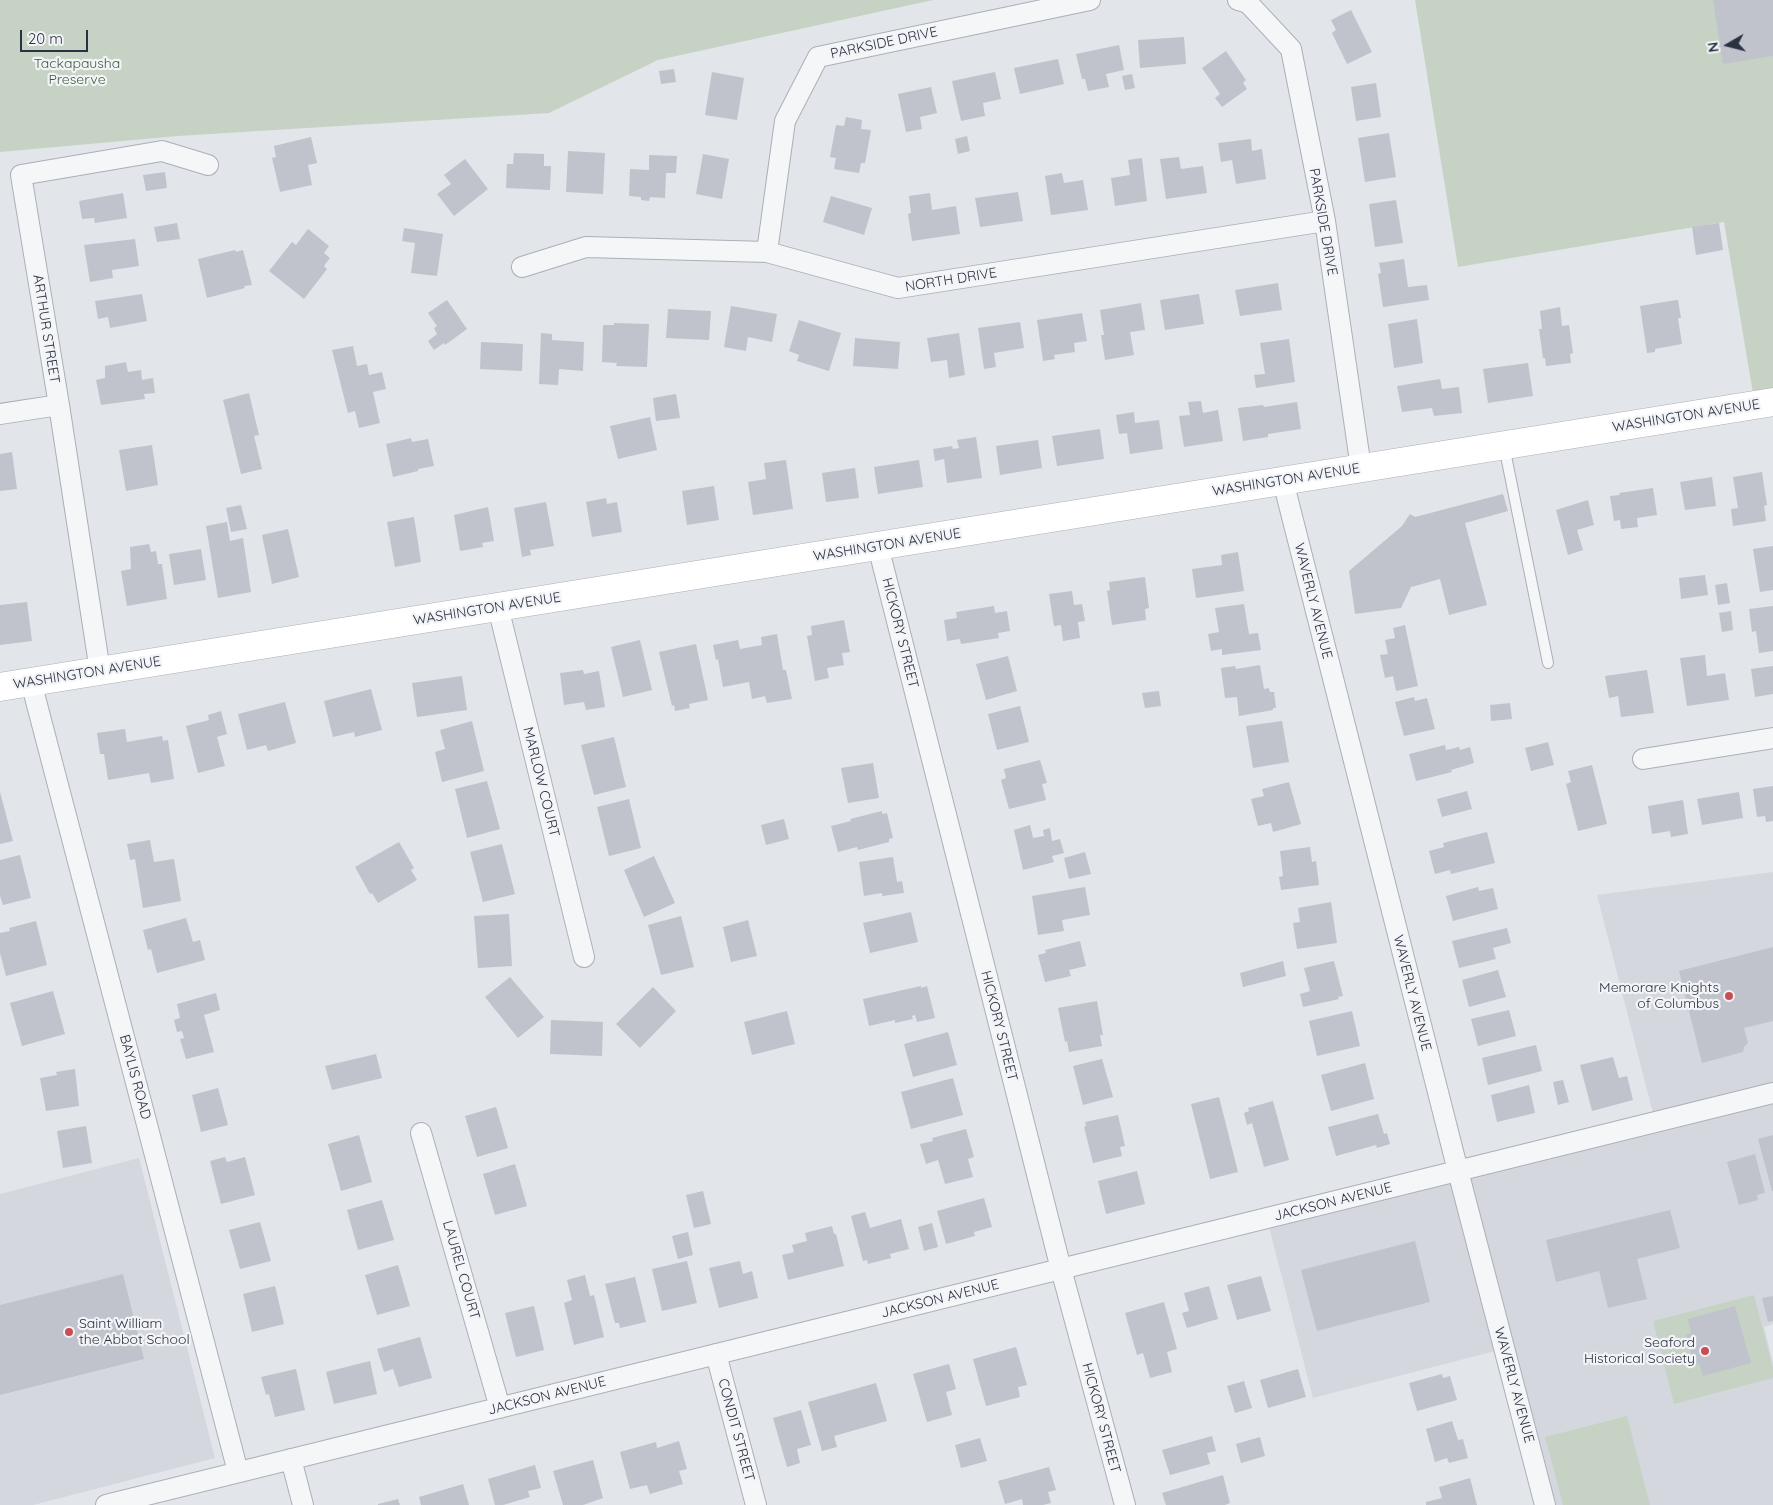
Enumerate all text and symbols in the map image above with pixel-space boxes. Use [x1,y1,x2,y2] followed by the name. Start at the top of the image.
[22,20,90,52] scale bar
[1703,20,1753,70] north arrow
[829,23,939,63] street label: PARKSIDE DRIVE
[28,29,63,48] text: 20 m
[1704,41,1723,53] text: N
[34,56,120,88] park label: Tackapausha Preserve
[1305,167,1341,277] street label: PARKSIDE DRIVE
[904,264,998,296] street label: NORTH DRIVE
[29,273,63,385] street label: ARTHUR STREET
[1611,396,1761,436] street label: WASHINGTON AVENUE
[1211,460,1361,500] street label: WASHINGTON AVENUE
[812,525,962,565] street label: WASHINGTON AVENUE
[1290,541,1336,661] street label: WAVERLY AVENUE
[878,576,922,690] street label: HICKORY STREET
[412,589,562,629] street label: WASHINGTON AVENUE
[12,653,162,693] street label: WASHINGTON AVENUE
[519,725,563,839] street label: MARLOW COURT
[1389,933,1435,1053] street label: WAVERLY AVENUE
[977,969,1021,1083] street label: HICKORY STREET
[1599,980,1719,1012] place label: Memorare Knights of Columbus
[1723,990,1735,1002] marker: Memorare Knights of Columbus
[116,1033,154,1121] street label: BAYLIS ROAD
[1272,1179,1394,1225] street label: JACKSON AVENUE
[439,1218,483,1322] street label: LAUREL COURT
[879,1276,1001,1322] street label: JACKSON AVENUE
[79,1316,190,1348] place label: Saint William the Abbot School
[1490,1325,1538,1445] street label: WAVERLY AVENUE
[63,1326,75,1338] marker: Saint William the Abbot School
[1584,1335,1695,1368] place label: Seaford Historical Society
[1699,1345,1711,1357] marker: Seaford Historical Society
[1078,1361,1124,1475] street label: HICKORY STREET
[486,1373,608,1419] street label: JACKSON AVENUE
[714,1377,758,1483] street label: CONDIT STREET

